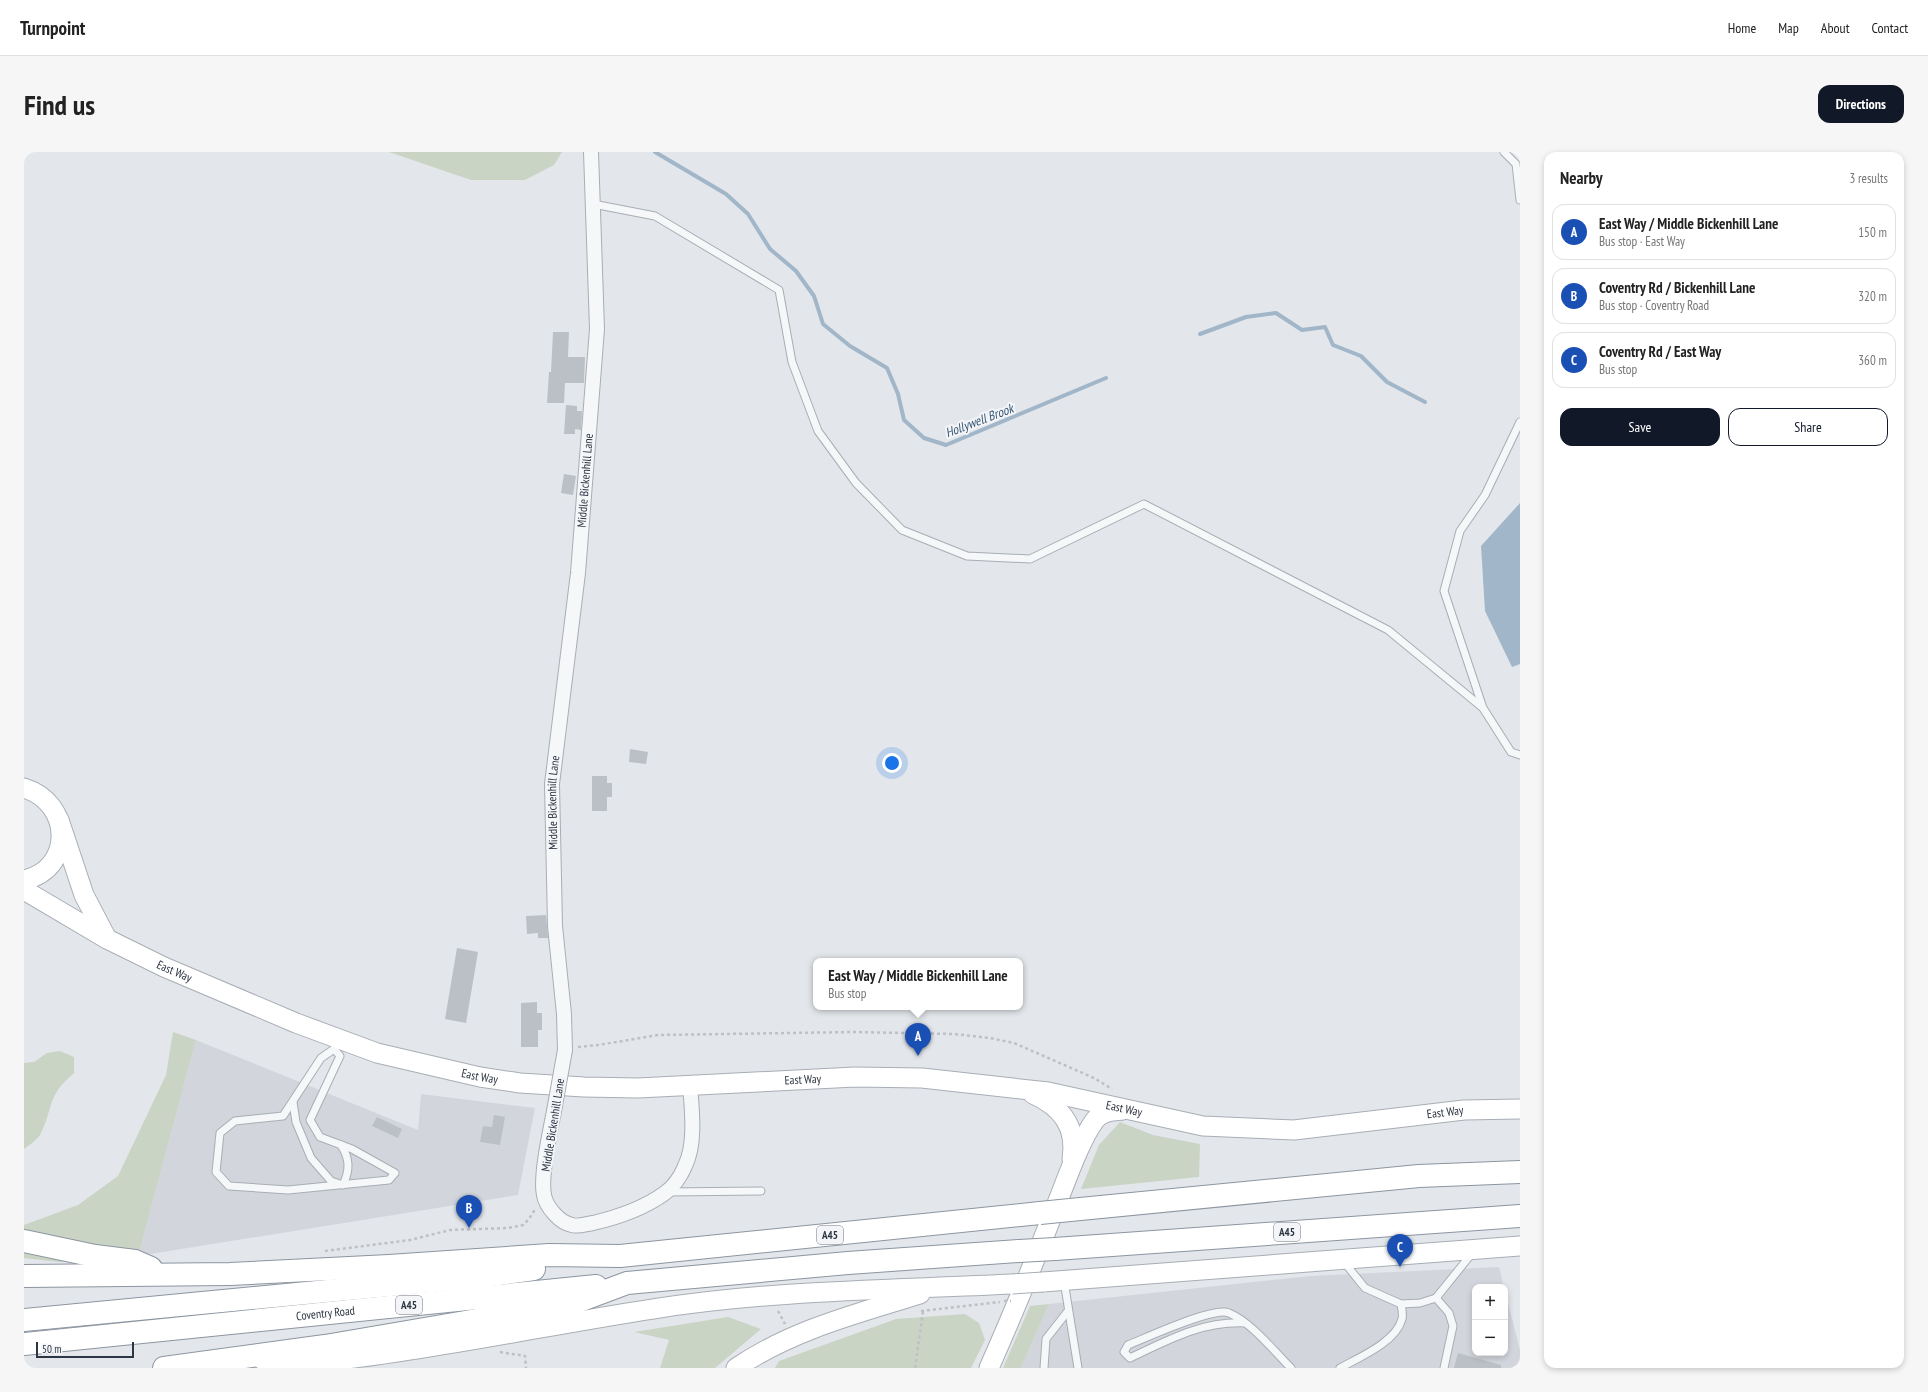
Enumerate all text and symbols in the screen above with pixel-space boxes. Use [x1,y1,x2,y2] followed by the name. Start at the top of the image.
[20,16,85,40] text: Turnpoint
[1728,19,1756,37] text: Home
[1778,19,1799,37] text: Map
[1821,19,1850,37] text: About
[1872,19,1908,37] text: Contact
[1818,85,1904,123] button: Directions
[24,86,95,123] text: Find us
[1560,167,1603,189] text: Nearby
[1849,170,1888,187] text: 3 results
[1599,214,1778,233] text: East Way / Middle Bickenhill Lane
[1571,224,1577,241] text: A
[1858,224,1887,241] text: 150 m
[1599,233,1685,250] text: Bus stop · East Way
[1599,278,1755,297] text: Coventry Rd / Bickenhill Lane
[1571,288,1577,305] text: B
[1858,288,1887,305] text: 320 m
[1599,297,1709,314] text: Bus stop · Coventry Road
[1599,342,1721,361] text: Coventry Rd / East Way
[1571,352,1577,369] text: C
[1858,352,1887,369] text: 360 m
[1599,361,1637,378] text: Bus stop
[943,399,1017,441] water label: Hollywell Brook
[1560,408,1720,446] button: Save
[1728,408,1888,446] button: Share
[574,433,596,528] street label: Middle Bickenhill Lane
[882,753,902,773] your location
[544,755,562,850] street label: Middle Bickenhill Lane
[154,957,195,985] street label: East Way
[813,958,1023,1010] popup
[828,966,1008,985] text: East Way / Middle Bickenhill Lane
[828,985,866,1002] text: Bus stop
[905,1023,931,1056] pin: A
[460,1065,499,1087] street label: East Way
[784,1071,822,1088] street label: East Way
[538,1077,567,1173] street label: Middle Bickenhill Lane
[1105,1097,1144,1120] street label: East Way
[1426,1102,1465,1121] street label: East Way
[456,1195,482,1228] pin: B
[1274,1223,1300,1241] road number: A45
[817,1226,843,1244] road number: A45
[1387,1234,1413,1267] pin: C
[1472,1284,1508,1356] map controls
[1472,1284,1508,1320] button: +
[396,1296,422,1314] road number: A45
[295,1302,356,1323] street label: Coventry Road
[1472,1320,1508,1356] button: −
[36,1340,134,1359] scale bar
[42,1342,61,1356] text: 50 m

